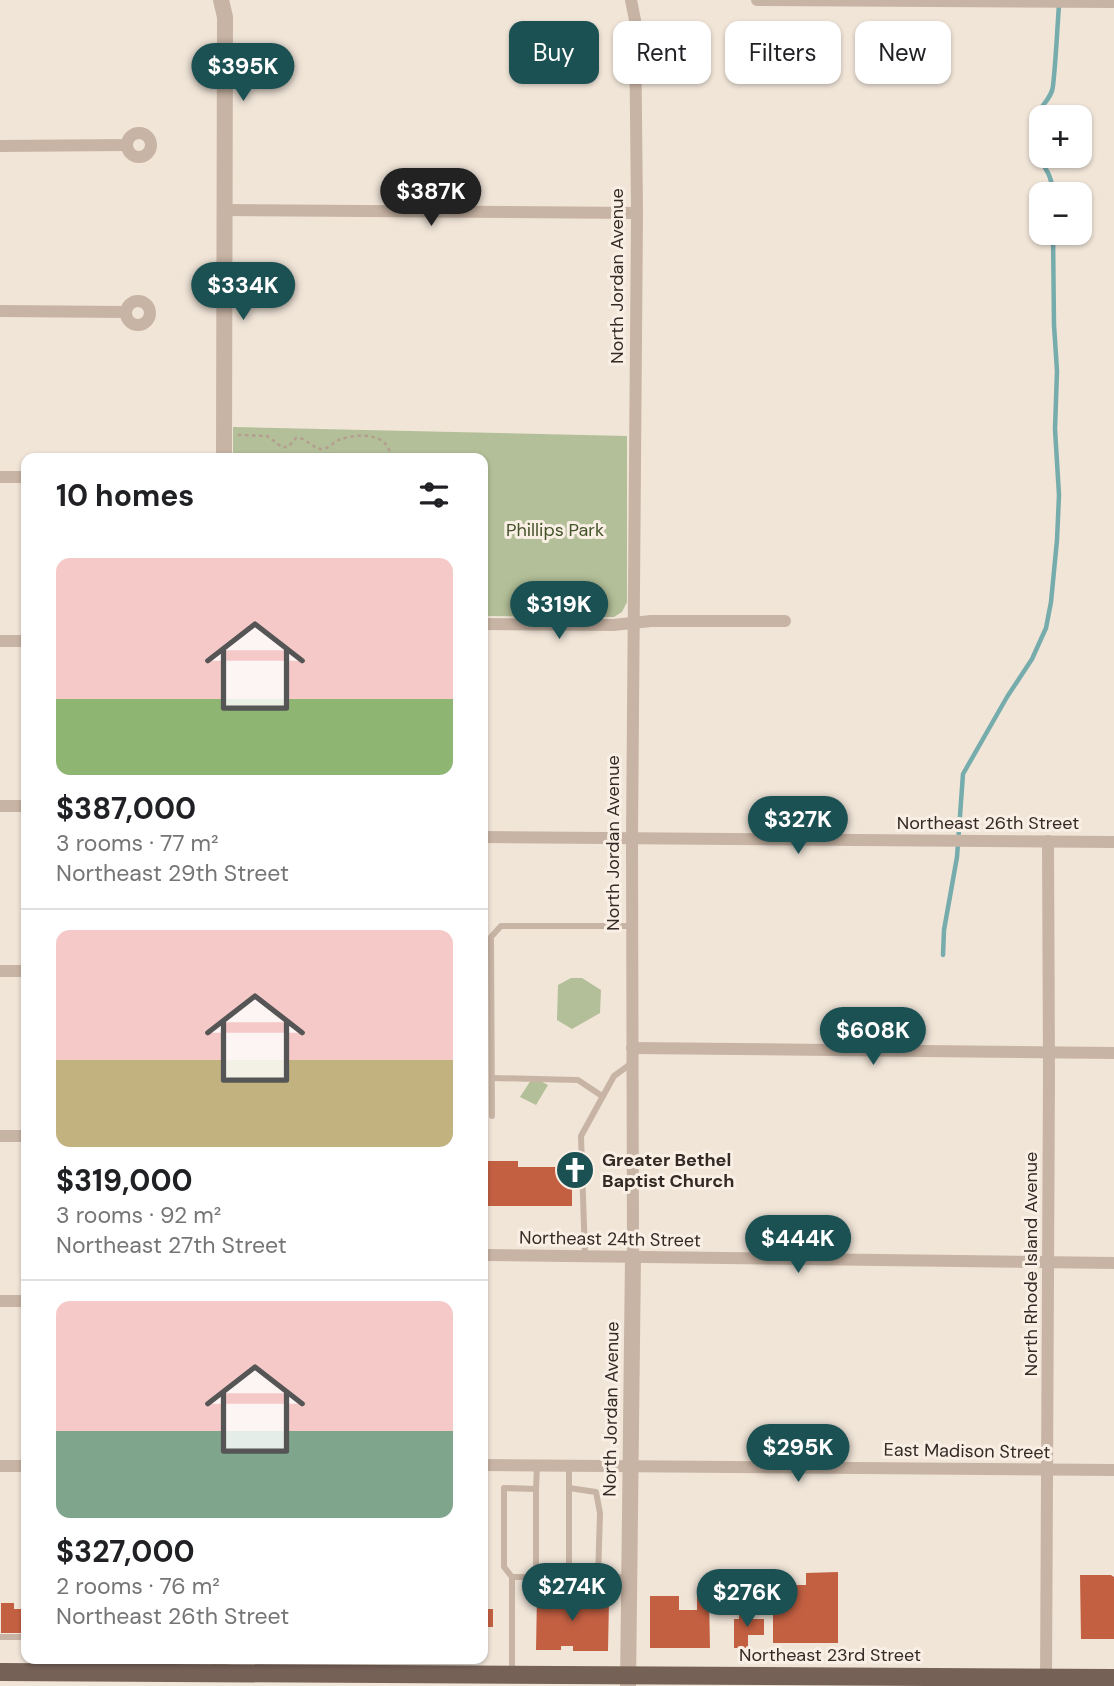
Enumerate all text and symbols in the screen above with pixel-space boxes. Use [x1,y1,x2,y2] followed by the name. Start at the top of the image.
[509,21,599,84] chip: Buy
[613,21,711,84] chip: Rent
[725,21,841,84] chip: Filters
[855,21,951,84] chip: New
[194,43,292,103] pin: $395K
[207,51,279,81] text: $395K
[1029,105,1092,245] map controls
[1029,105,1092,168] button: +
[382,168,480,228] pin: $387K
[396,176,466,206] text: $387K
[1029,182,1092,245] button: −
[605,188,629,364] street label: North Jordan Avenue
[194,262,292,322] pin: $334K
[207,270,279,300] text: $334K
[56,476,194,515] text: 10 homes
[415,476,453,514] icon: filters
[506,518,604,542] park label: Phillips Park
[510,582,608,641] pin: $319K
[526,589,592,619] text: $319K
[192,603,318,729] icon: home
[601,755,625,931] street label: North Jordan Avenue
[56,789,196,828] text: $387,000
[749,796,847,856] pin: $327K
[764,804,832,834] text: $327K
[897,811,1079,835] street label: Northeast 26th Street
[56,828,219,858] text: 3 rooms · 77 m²
[56,858,289,888] text: Northeast 29th Street
[192,975,318,1101] icon: home
[824,1007,922,1067] pin: $608K
[836,1015,910,1045] text: $608K
[602,1148,734,1193] place label: Greater Bethel Baptist Church
[554,1149,596,1191] church icon: Greater Bethel Baptist Church
[1019,1152,1043,1376] street label: North Rhode Island Avenue
[56,1161,193,1200] text: $319,000
[56,1200,221,1230] text: 3 rooms · 92 m²
[749,1216,847,1275] pin: $444K
[761,1223,835,1253] text: $444K
[519,1225,701,1253] street label: Northeast 24th Street
[56,1230,287,1260] text: Northeast 27th Street
[597,1321,625,1497] street label: North Jordan Avenue
[192,1346,318,1472] icon: home
[749,1424,847,1484] pin: $295K
[763,1432,834,1462] text: $295K
[883,1438,1051,1464] street label: East Madison Street
[56,1532,195,1571] text: $327,000
[523,1564,621,1623] pin: $274K
[698,1570,796,1629] pin: $276K
[56,1571,220,1601] text: 2 rooms · 76 m²
[538,1571,606,1601] text: $274K
[713,1577,781,1607] text: $276K
[56,1601,289,1631] text: Northeast 26th Street
[739,1643,921,1667] street label: Northeast 23rd Street

